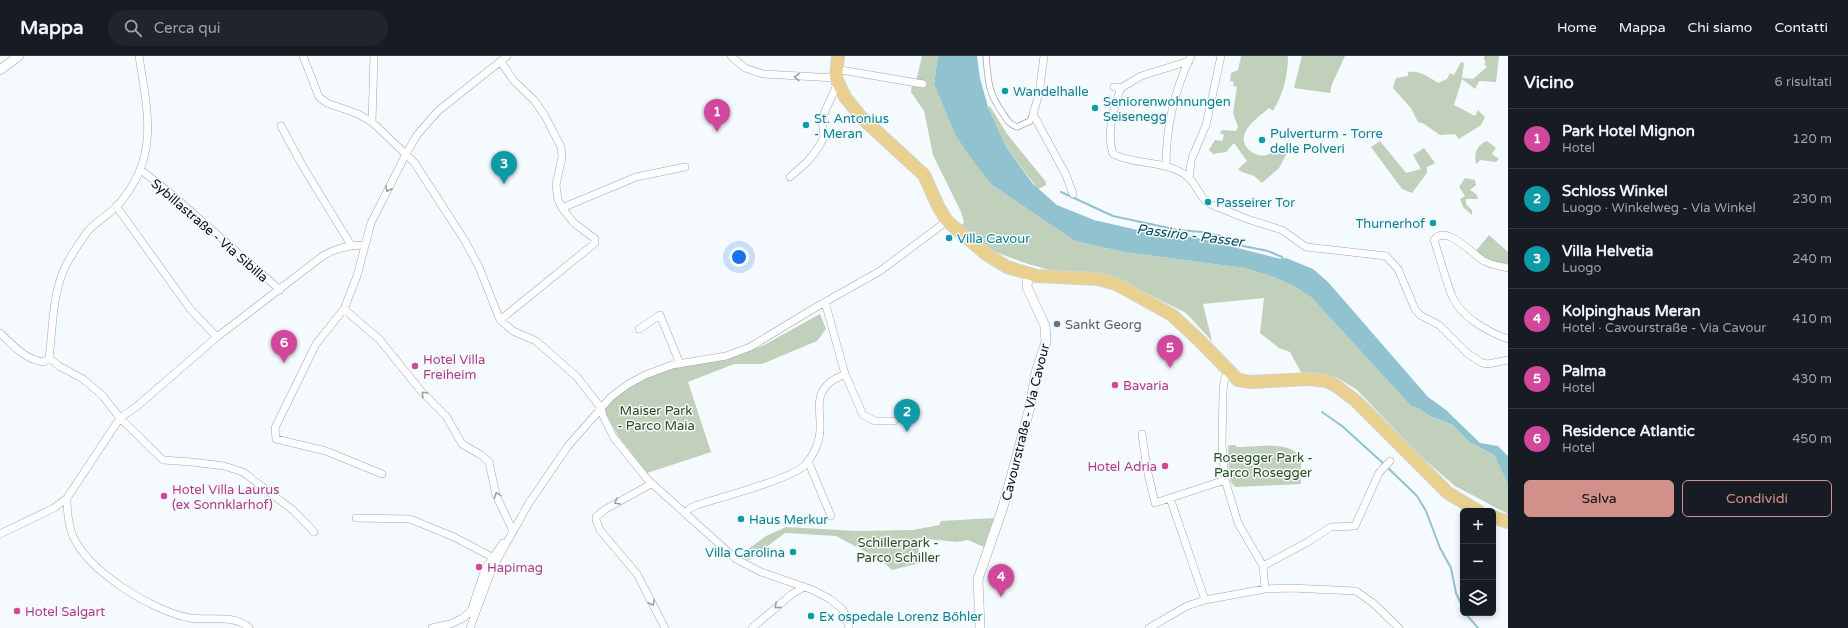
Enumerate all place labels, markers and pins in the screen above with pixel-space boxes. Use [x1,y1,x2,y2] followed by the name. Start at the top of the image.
[1013,84,1089,100] place label: Wandelhalle
[1000,86,1010,96] marker: Wandelhalle
[1103,94,1231,125] place label: Seniorenwohnungen Seisenegg
[704,99,730,132] pin: 1
[1090,103,1100,113] marker: Seniorenwohnungen Seisenegg
[814,111,889,142] place label: St. Antonius - Meran
[801,120,811,130] marker: St. Antonius - Meran
[1270,126,1383,157] place label: Pulverturm - Torre delle Polveri
[1257,135,1267,145] marker: Pulverturm - Torre delle Polveri
[491,151,517,184] pin: 3
[1216,195,1295,211] place label: Passeirer Tor
[1203,197,1213,207] marker: Passeirer Tor
[1355,216,1425,232] place label: Thurnerhof
[1428,218,1438,228] marker: Thurnerhof
[957,231,1030,247] place label: Villa Cavour
[944,233,954,243] marker: Villa Cavour
[1065,317,1142,333] place label: Sankt Georg
[1052,319,1062,329] marker: Sankt Georg
[271,330,297,363] pin: 6
[1157,335,1183,368] pin: 5
[423,352,485,383] place label: Hotel Villa Freiheim
[410,361,420,371] marker: Hotel Villa Freiheim
[1123,378,1169,394] place label: Bavaria
[1110,380,1120,390] marker: Bavaria
[894,399,920,432] pin: 2
[1087,459,1157,475] place label: Hotel Adria
[1160,461,1170,471] marker: Hotel Adria
[172,482,279,513] place label: Hotel Villa Laurus (ex Sonnklarhof)
[159,491,169,501] marker: Hotel Villa Laurus (ex Sonnklarhof)
[749,512,828,528] place label: Haus Merkur
[736,514,746,524] marker: Haus Merkur
[705,545,785,561] place label: Villa Carolina
[788,547,798,557] marker: Villa Carolina
[487,560,543,576] place label: Hapimag
[474,562,484,572] marker: Hapimag
[988,564,1014,597] pin: 4
[25,604,105,620] place label: Hotel Salgart
[12,606,22,616] marker: Hotel Salgart
[819,609,983,625] place label: Ex ospedale Lorenz Böhler
[806,611,816,621] marker: Ex ospedale Lorenz Böhler

